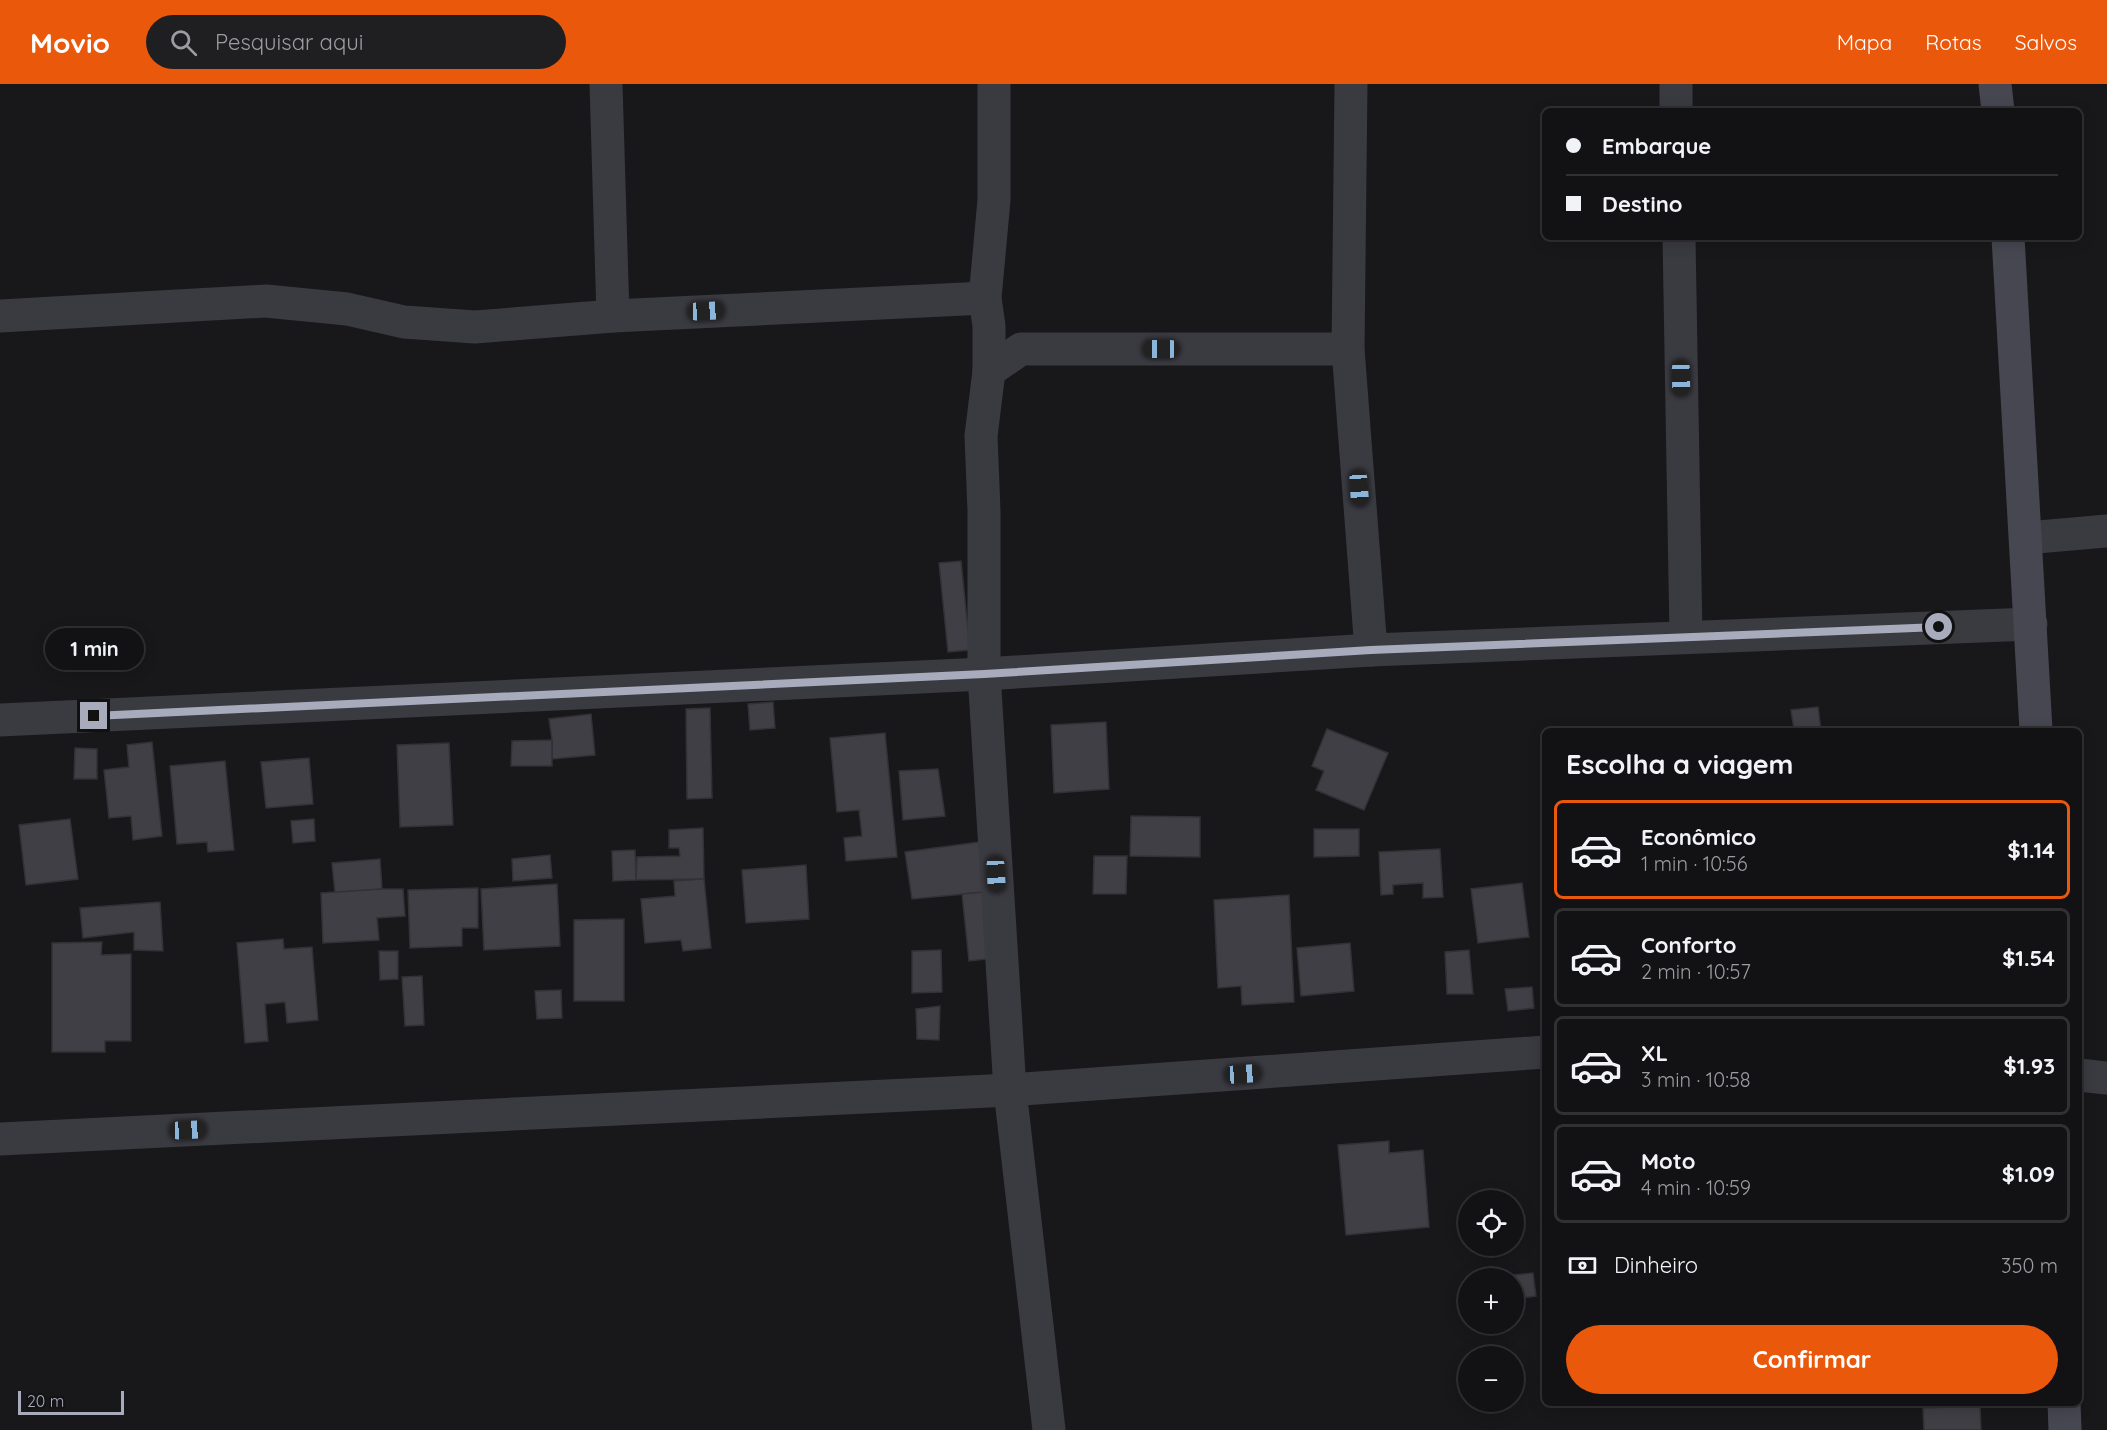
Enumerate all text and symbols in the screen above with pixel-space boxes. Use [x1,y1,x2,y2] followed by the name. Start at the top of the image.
[146,15,566,69] search box
[30,25,110,60] text: Movio
[167,26,200,59] icon: search
[215,28,363,56] text: Pesquisar aqui
[1837,29,1892,55] text: Mapa
[1925,29,1982,55] text: Rotas
[2015,29,2077,55] text: Salvos
[1602,132,1711,160] text: Embarque
[1602,190,1683,218] text: Destino
[688,301,724,321] car
[1143,340,1179,358] car
[1672,360,1690,396] car
[1349,469,1369,507] car
[1925,613,1952,640] route start
[44,629,144,671] callout: 1 min
[70,636,119,661] text: 1 min
[80,702,107,729] route end
[1566,747,1794,781] text: Escolha a viagem
[1569,823,1623,877] icon: car
[1641,823,1756,851] text: Econômico
[2007,836,2055,864] text: $1.14
[1641,851,1747,876] text: 1 min · 10:56
[986,856,1006,892] car
[1569,931,1623,985] icon: car
[1641,931,1736,959] text: Conforto
[2002,944,2055,972] text: $1.54
[1641,959,1751,984] text: 2 min · 10:57
[1569,1039,1623,1093] icon: car
[1641,1039,1668,1067] text: XL
[2004,1052,2055,1080] text: $1.93
[1224,1064,1262,1084] car
[1641,1067,1751,1092] text: 3 min · 10:58
[170,1120,206,1140] car
[1569,1147,1623,1201] icon: car
[1641,1147,1695,1175] text: Moto
[2002,1160,2055,1188] text: $1.09
[1641,1175,1751,1200] text: 4 min · 10:59
[1458,1190,1524,1412] map controls
[1458,1190,1524,1256] button: locate
[1566,1249,1599,1282] icon: cash
[1614,1251,1698,1279] text: Dinheiro
[2001,1253,2058,1278] text: 350 m
[1458,1268,1524,1334] button: +
[1566,1325,2058,1394] button: Confirmar
[1458,1346,1524,1412] button: −
[18,1388,124,1416] scale bar
[27,1391,64,1411] text: 20 m

